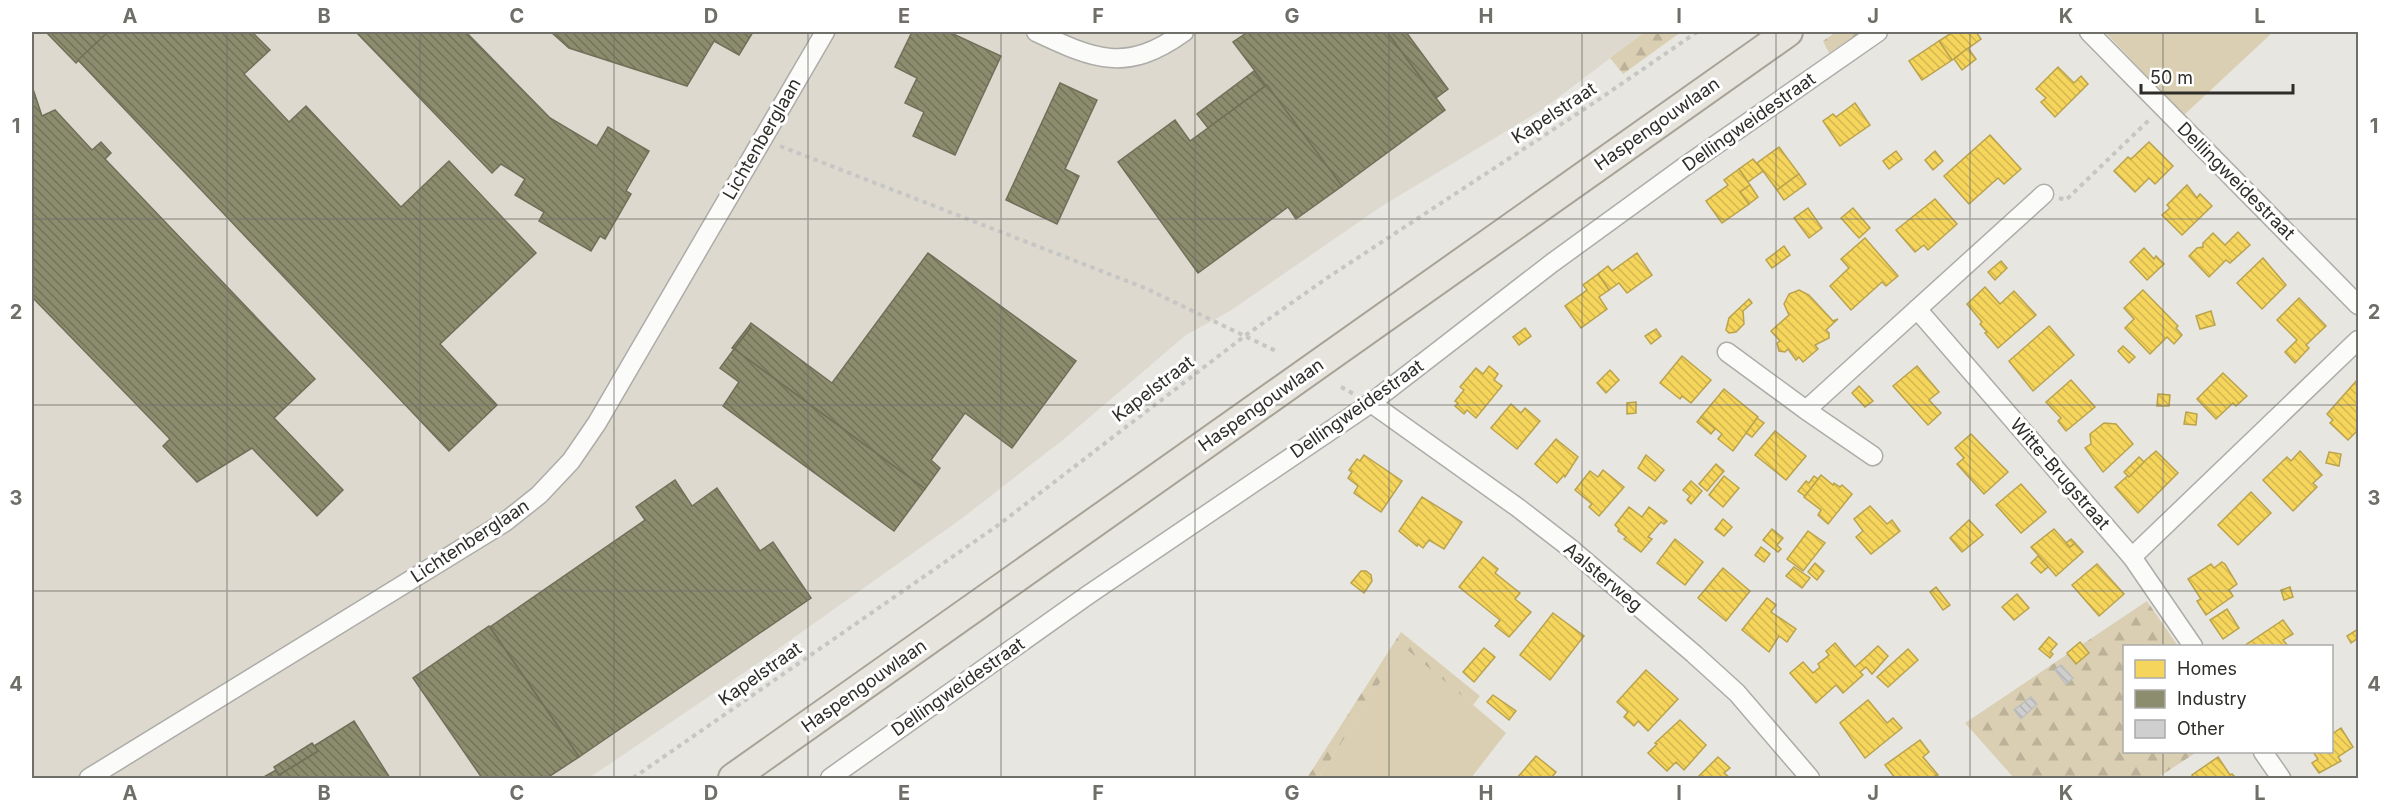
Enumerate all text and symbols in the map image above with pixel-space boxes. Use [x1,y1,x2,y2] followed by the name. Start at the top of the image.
[123,4,138,28] text: A
[317,4,331,28] text: B
[510,4,524,28] text: C
[704,4,718,28] text: D
[898,4,910,28] text: E
[1092,4,1104,28] text: F
[1284,4,1300,28] text: G
[1479,4,1493,28] text: H
[1676,4,1682,28] text: I
[1867,4,1879,28] text: J
[2059,4,2073,28] text: K
[2254,4,2266,28] text: L
[2141,57,2292,95] scale bar
[2150,67,2193,88] text: 50 m
[1678,68,1819,175] street label: Dellingweidestraat
[1590,73,1723,175] street label: Haspengouwlaan
[718,74,805,203] street label: Lichtenberglaan
[1508,77,1600,148] street label: Kapelstraat
[12,114,20,138] text: 1
[2370,114,2378,138] text: 1
[2173,118,2299,244] street label: Dellingweidestraat
[10,300,22,324] text: 2
[2368,300,2380,324] text: 2
[1108,351,1198,426] street label: Kapelstraat
[1194,354,1327,456] street label: Haspengouwlaan
[1286,355,1427,462] street label: Dellingweidestraat
[2006,414,2114,534] street label: Witte-Brugstraat
[10,486,22,510] text: 3
[2368,486,2380,510] text: 3
[407,495,533,587] street label: Lichtenberglaan
[1560,538,1647,615] street label: Aalsterweg
[887,633,1028,740] street label: Dellingweidestraat
[797,635,930,737] street label: Haspengouwlaan
[714,637,805,710] street label: Kapelstraat
[2123,645,2333,753] legend
[2177,658,2237,679] text: Homes
[9,672,23,696] text: 4
[2367,672,2381,696] text: 4
[2177,688,2247,709] text: Industry
[2177,718,2225,739] text: Other
[123,781,138,805] text: A
[317,781,331,805] text: B
[510,781,524,805] text: C
[704,781,718,805] text: D
[898,781,910,805] text: E
[1092,781,1104,805] text: F
[1284,781,1300,805] text: G
[1479,781,1493,805] text: H
[1676,781,1682,805] text: I
[1867,781,1879,805] text: J
[2059,781,2073,805] text: K
[2254,781,2266,805] text: L

